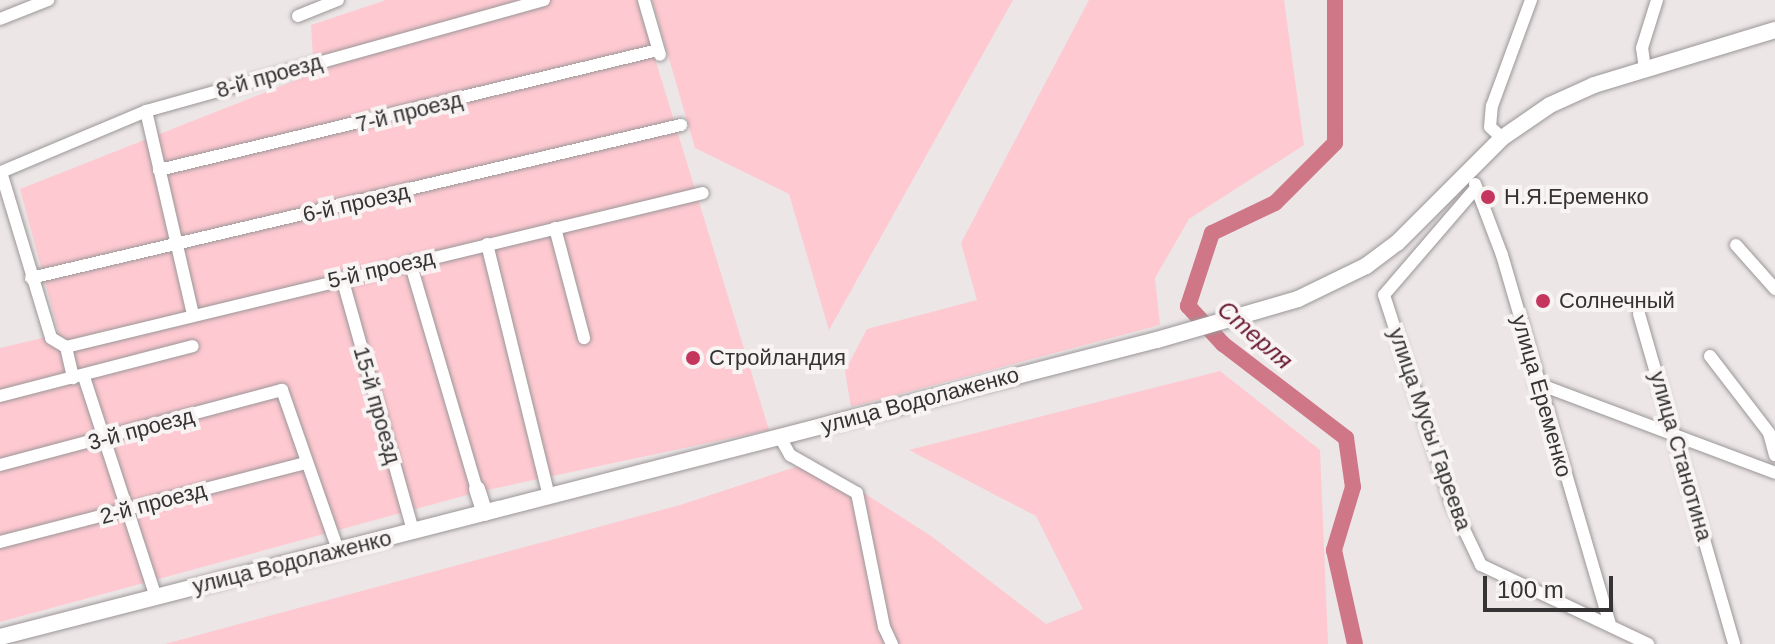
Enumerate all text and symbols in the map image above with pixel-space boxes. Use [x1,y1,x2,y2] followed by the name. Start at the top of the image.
[213,48,325,104] street label: 8-й проезд
[353,86,465,138] street label: 7-й проезд
[300,178,412,228] street label: 6-й проезд
[1504,184,1649,210] place label: Н.Я.Еременко
[1479,188,1497,206] marker: Н.Я.Еременко
[325,244,437,294] street label: 5-й проезд
[1559,288,1675,314] place label: Солнечный
[1534,292,1552,310] marker: Солнечный
[1212,295,1298,375] water label: Стерля
[1506,312,1578,480] street label: улица Еременко
[1383,324,1477,534] street label: улица Мусы Гареева
[348,343,406,467] street label: 15-й проезд
[709,345,846,371] place label: Стройландия
[684,349,702,367] marker: Стройландия
[818,361,1022,439] street label: улица Водолаженко
[1644,368,1718,544] street label: улица Станотина
[85,402,197,456] street label: 3-й проезд
[97,476,209,530] street label: 2-й проезд
[190,525,394,599] street label: улица Водолаженко
[1487,560,1617,610] scale bar
[1497,576,1564,603] text: 100 m

